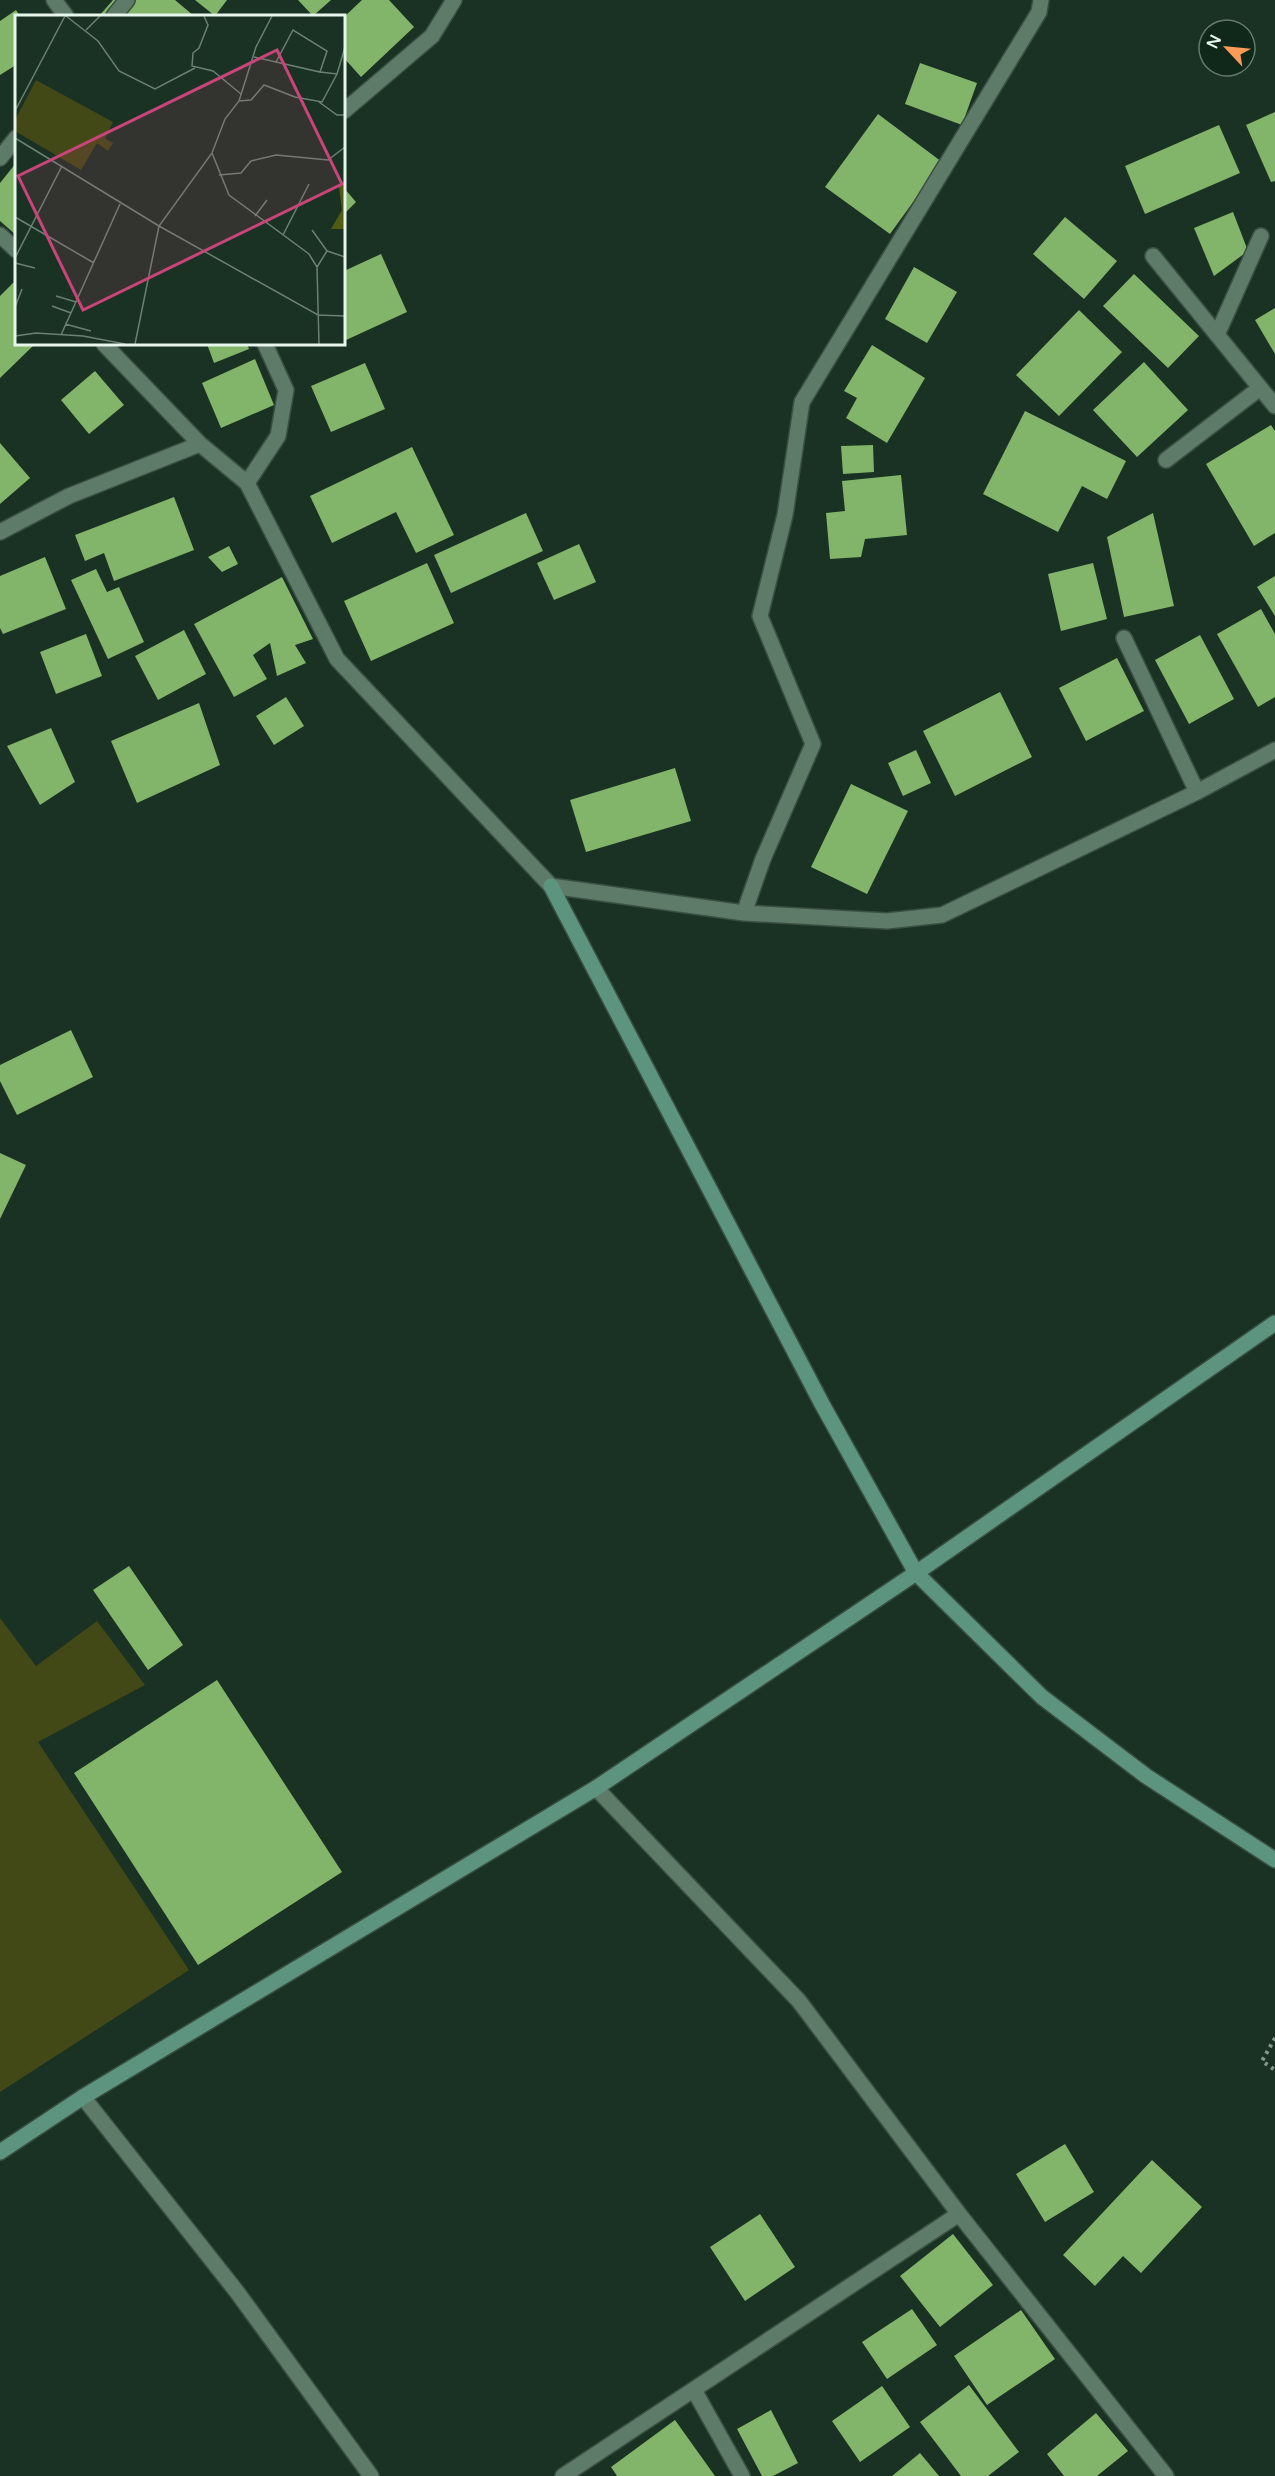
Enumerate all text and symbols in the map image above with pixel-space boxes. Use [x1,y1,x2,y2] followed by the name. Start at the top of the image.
[15,15,345,345] inset map
[1197,18,1257,78] north arrow
[1203,32,1226,52] text: N

